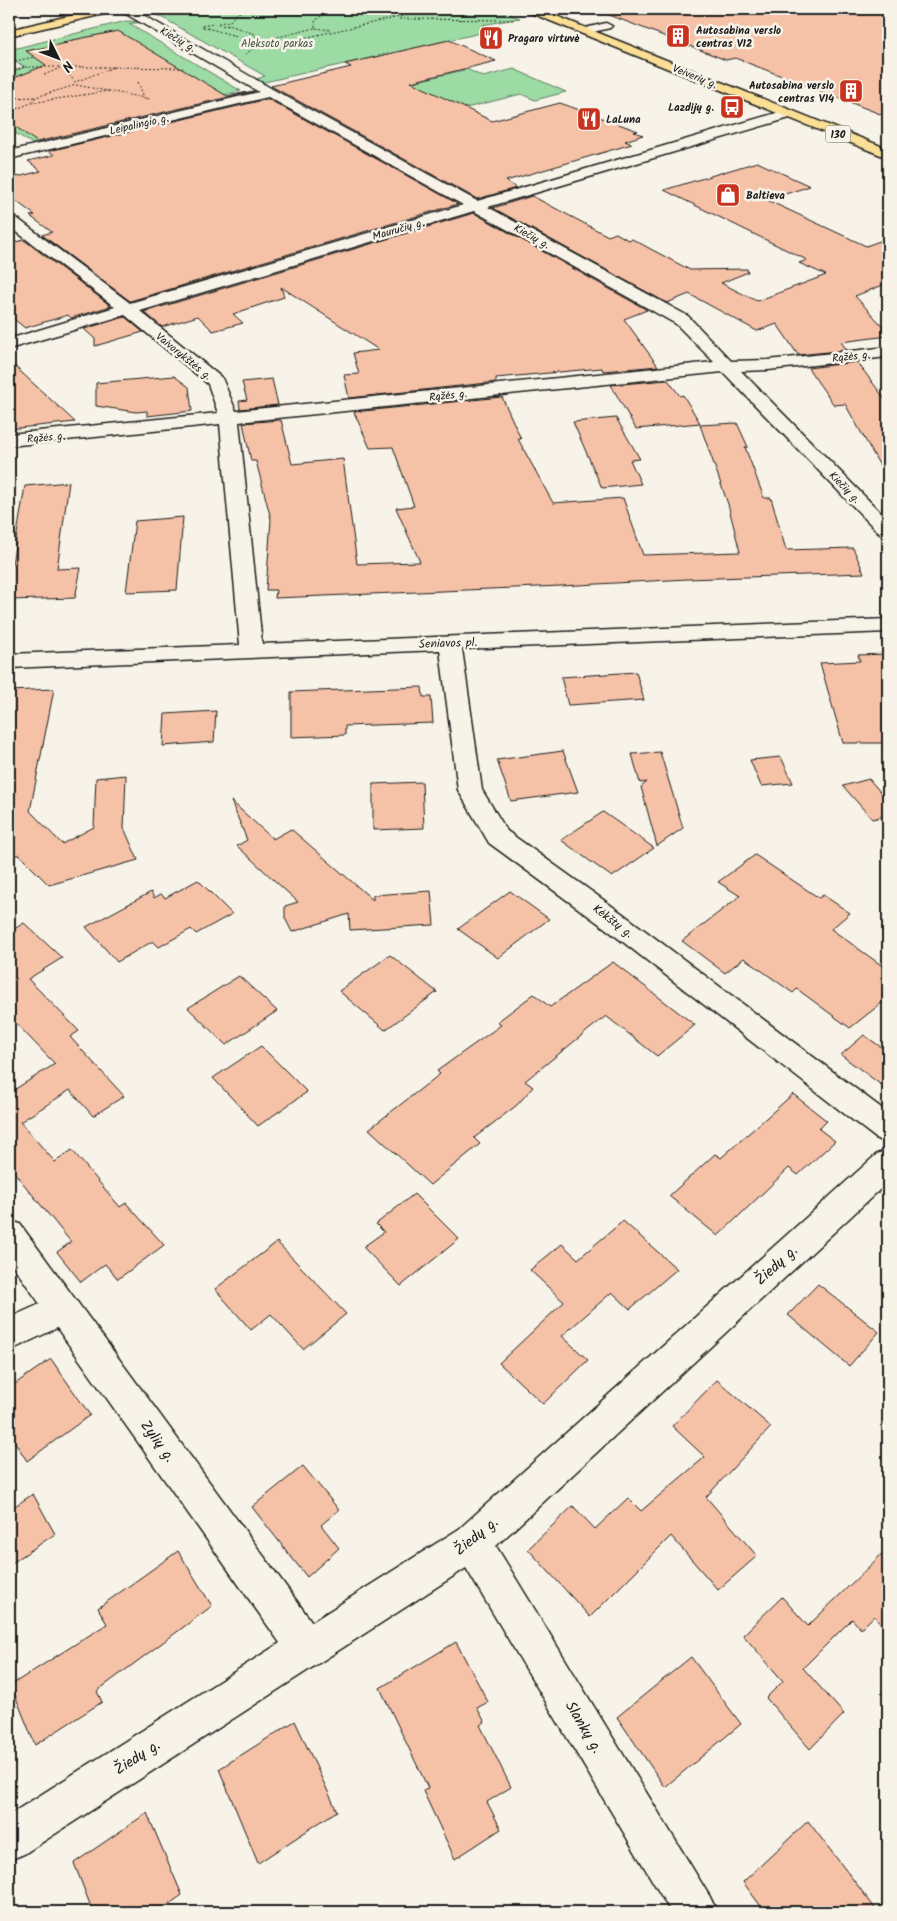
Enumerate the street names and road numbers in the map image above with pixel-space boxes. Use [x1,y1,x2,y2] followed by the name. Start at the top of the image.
[156,22,199,57] street label: Kiečių g.
[670,60,720,94] street label: Veiverių g.
[108,109,171,141] street label: Leipalingio g.
[826,126,850,142] road number: 130
[370,214,426,246] street label: Mauručių g.
[510,220,553,254] street label: Kiečių g.
[151,328,215,385] street label: Vaivorykštės g.
[831,346,871,368] street label: Rąžės g.
[428,385,468,407] street label: Rąžės g.
[26,427,66,449] street label: Rąžės g.
[824,467,864,508] street label: Kiečių g.
[418,633,478,654] street label: Seniavos pl.
[588,900,637,943] street label: Kėkštų g.
[750,1240,804,1292] street label: Žiedų g.
[134,1415,181,1468] street label: Zylių g.
[449,1511,504,1562] street label: Žiedų g.
[558,1697,608,1758] street label: Slankų g.
[110,1734,165,1782] street label: Žiedų g.

